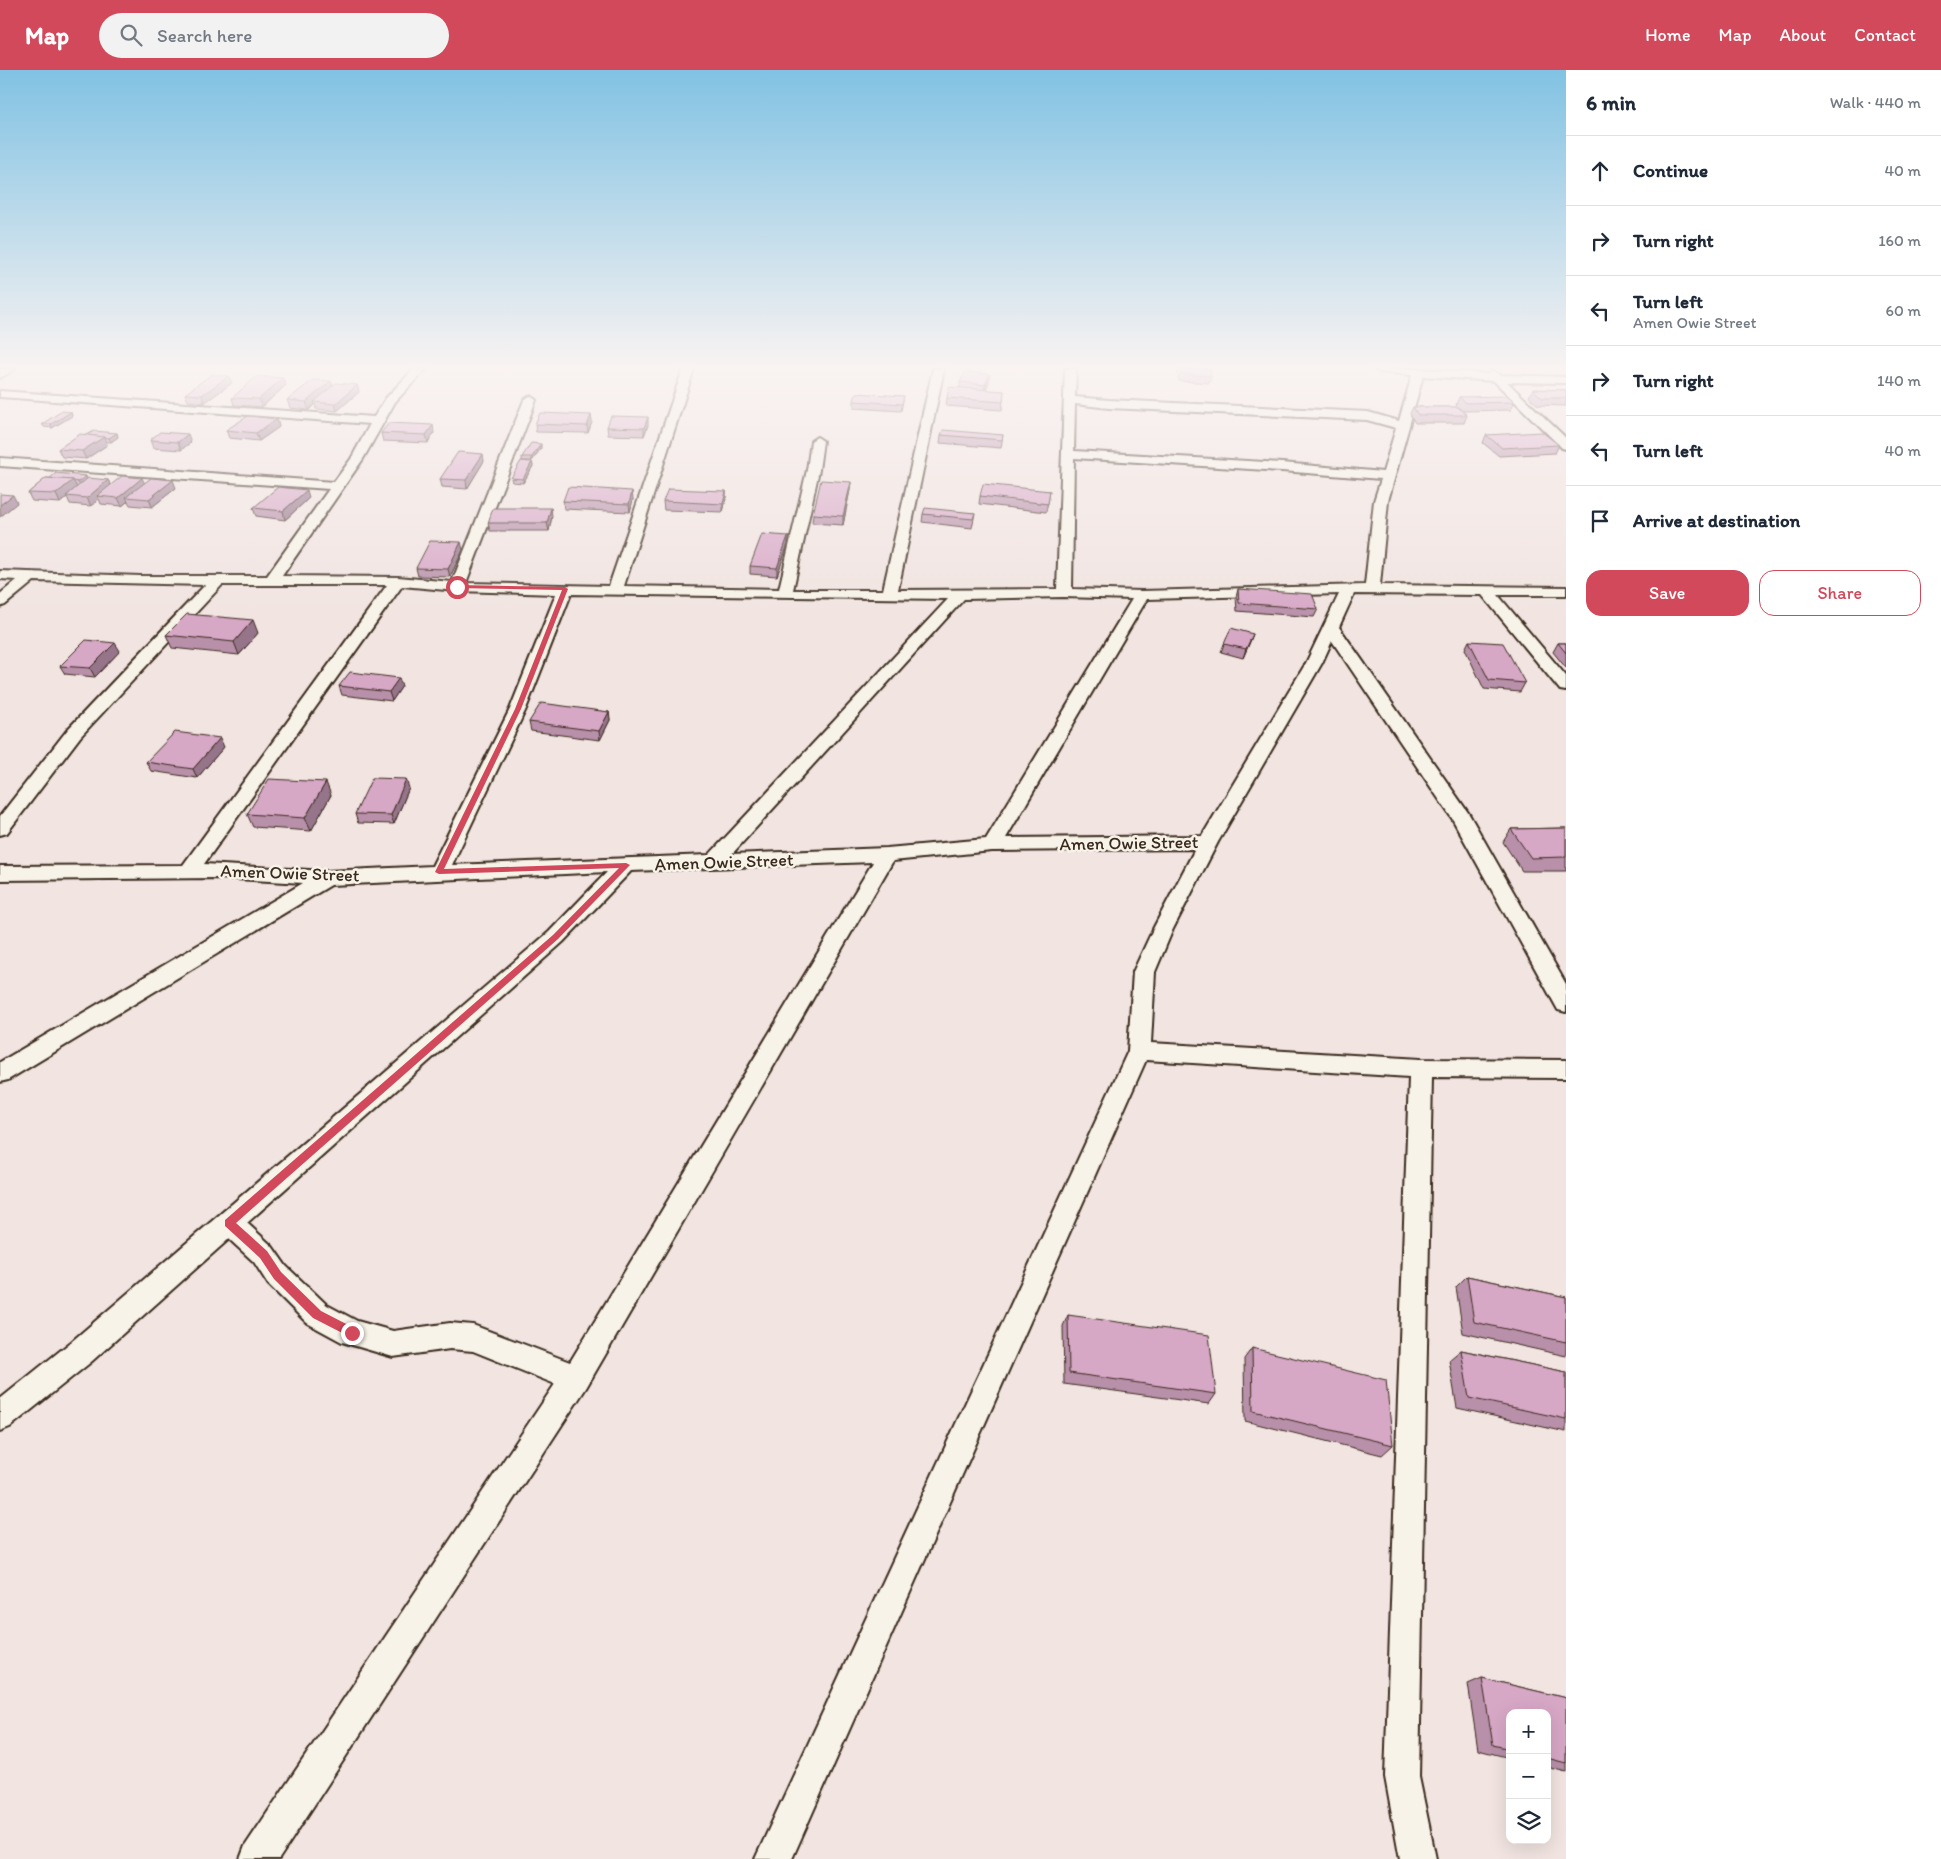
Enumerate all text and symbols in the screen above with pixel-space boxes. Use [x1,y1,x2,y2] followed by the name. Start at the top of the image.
[99,13,449,58] search box
[25,21,69,50] text: Map
[117,21,145,49] icon: search
[157,24,252,47] text: Search here
[1645,24,1691,46] text: Home
[1719,24,1752,46] text: Map
[1780,24,1826,46] text: About
[1854,24,1916,46] text: Contact
[1586,90,1636,115] text: 6 min
[1830,93,1921,112] text: Walk · 440 m
[1586,157,1614,185] icon: ahead
[1633,159,1708,182] text: Continue
[1884,161,1921,180] text: 40 m
[1586,227,1614,255] icon: right
[1633,229,1714,252] text: Turn right
[1878,231,1921,250] text: 160 m
[1633,290,1703,313] text: Turn left
[1586,297,1614,325] icon: left
[1886,301,1921,320] text: 60 m
[1633,313,1757,332] text: Amen Owie Street
[1586,367,1614,395] icon: right
[1633,369,1714,392] text: Turn right
[1877,371,1921,390] text: 140 m
[1586,437,1614,465] icon: left
[1633,439,1703,462] text: Turn left
[1884,441,1921,460] text: 40 m
[1586,507,1614,535] icon: arrive
[1633,509,1800,532] text: Arrive at destination
[1586,570,1749,616] button: Save
[1759,570,1921,616] button: Share
[446,576,469,599] route start
[1059,831,1199,855] street label: Amen Owie Street
[654,849,794,875] street label: Amen Owie Street
[220,860,360,886] street label: Amen Owie Street
[341,1322,364,1345] route end
[1506,1709,1551,1844] map controls
[1506,1709,1551,1754] button: +
[1506,1754,1551,1799] button: −
[1506,1799,1551,1844] button: layers

